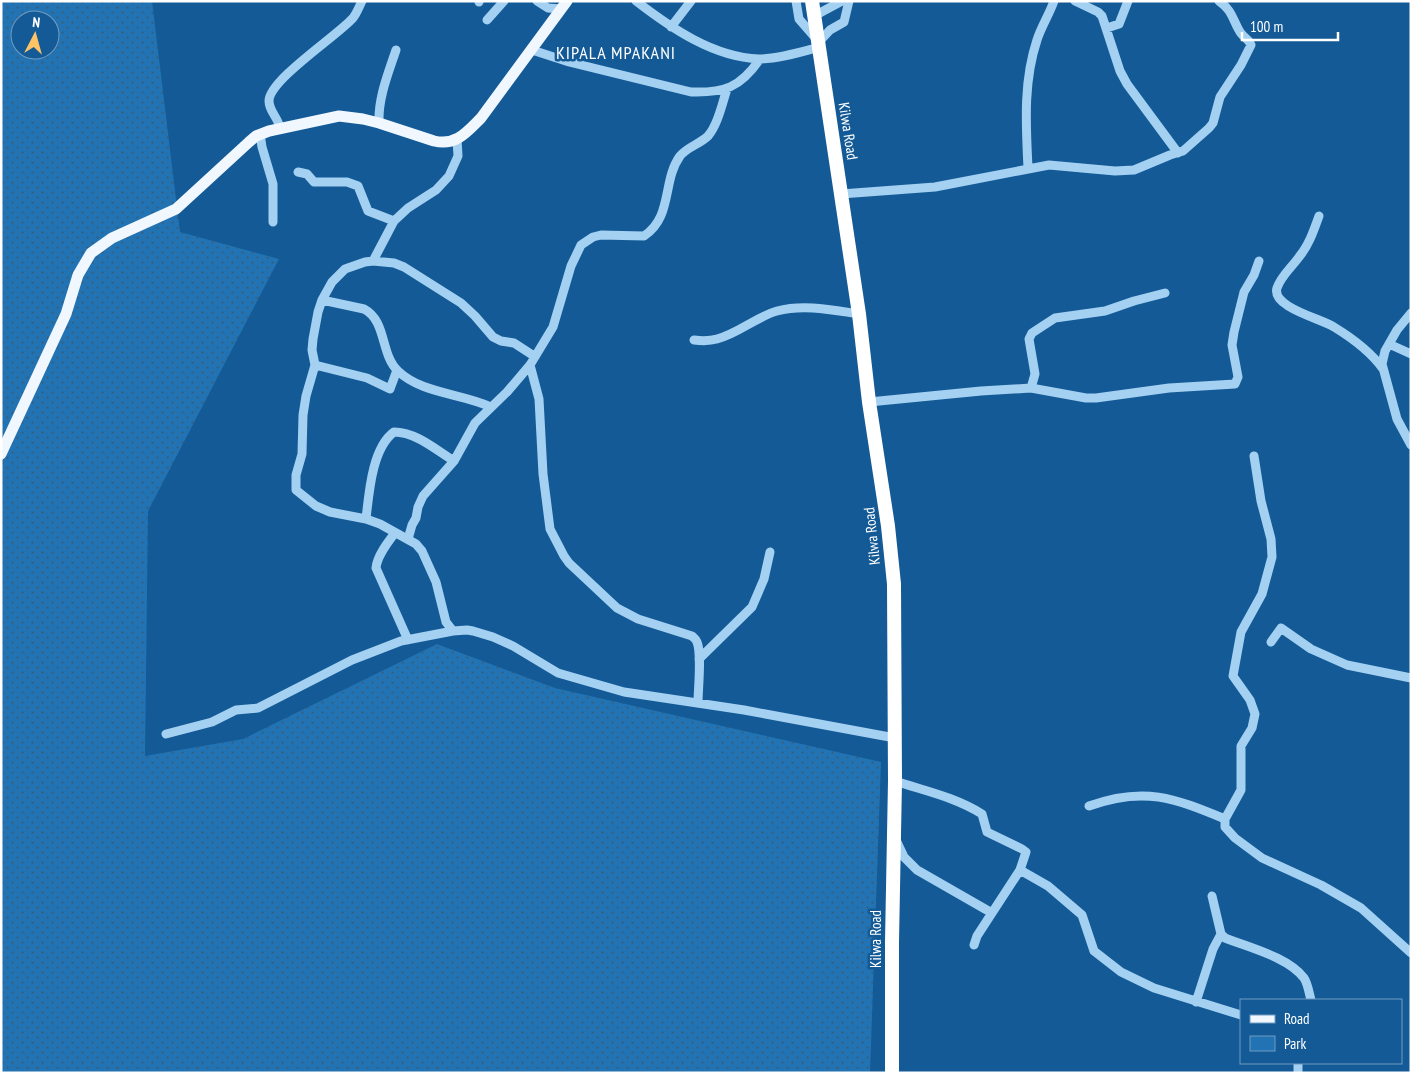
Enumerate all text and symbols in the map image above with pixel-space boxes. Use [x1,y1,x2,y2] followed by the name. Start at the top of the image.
[10,10,60,60] north arrow
[1242,10,1338,42] scale bar
[32,13,41,31] text: N
[1250,17,1283,36] text: 100 m
[556,41,676,64] district label: KIPALA MPAKANI
[835,101,862,161] street label: Kilwa Road
[859,506,884,566] street label: Kilwa Road
[866,910,885,968] street label: Kilwa Road
[1240,999,1402,1064] legend
[1284,1009,1310,1028] text: Road
[1284,1034,1306,1053] text: Park

